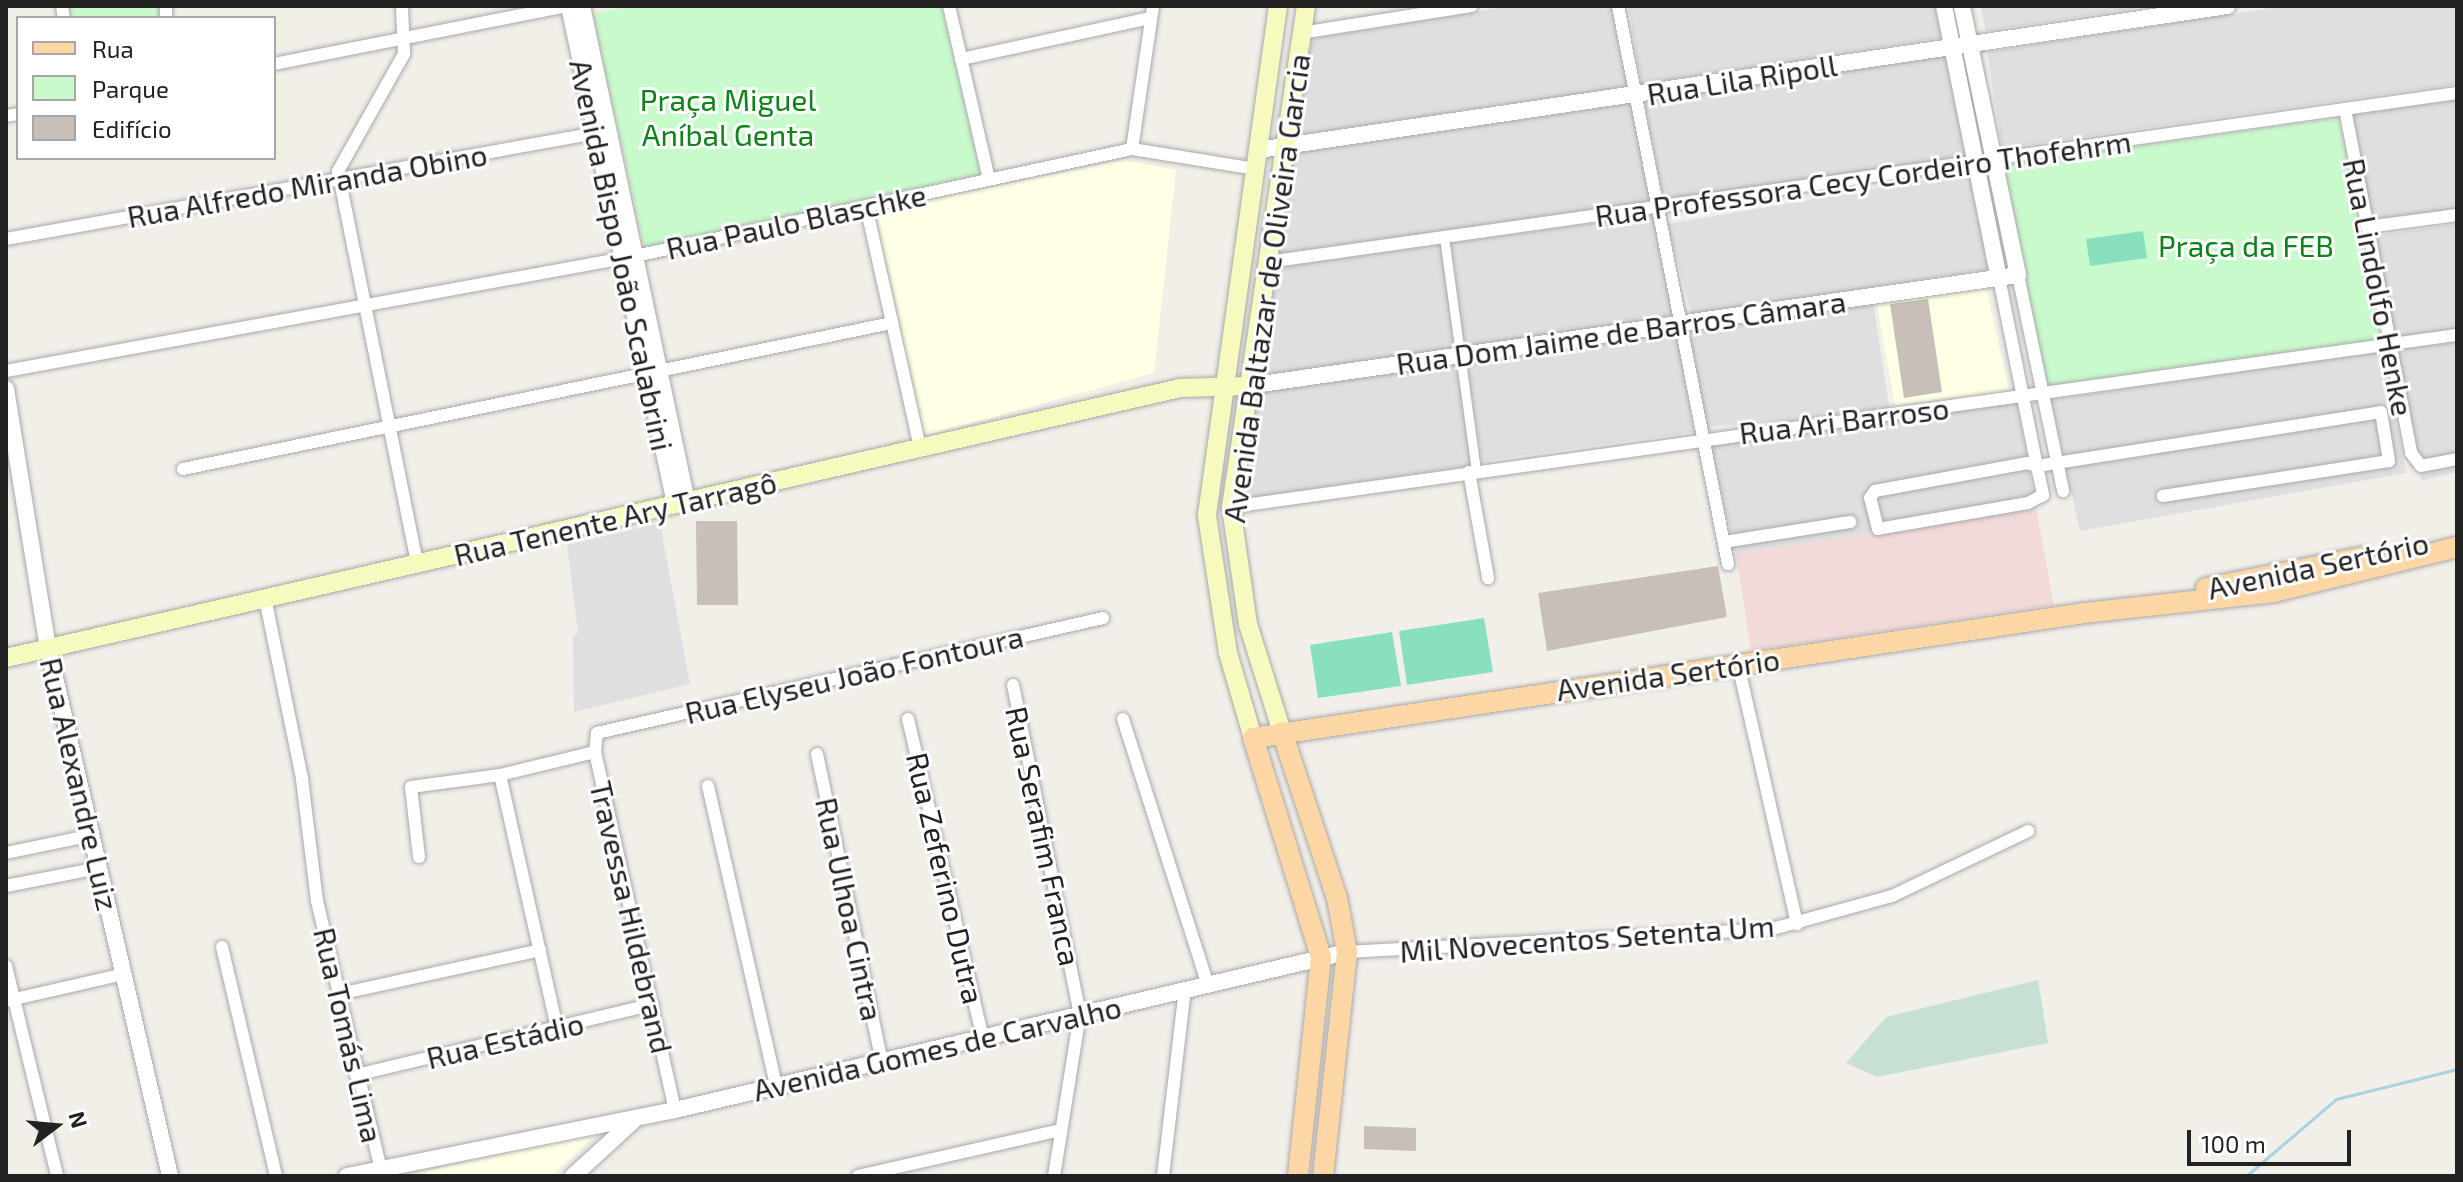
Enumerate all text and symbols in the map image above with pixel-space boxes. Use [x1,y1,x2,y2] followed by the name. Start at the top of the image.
[16,16,276,160] legend
[92,34,134,63] text: Rua
[1644,46,1840,112] street label: Rua Lila Ripoll
[1215,51,1317,525] street label: Avenida Baltazar de Oliveira Garcia
[563,56,681,454] street label: Avenida Bispo João Scalabrini
[92,74,169,103] text: Parque
[640,81,816,152] park label: Praça Miguel Aníbal Genta
[92,114,172,143] text: Edifício
[1592,122,2134,234] street label: Rua Professora Cecy Cordeiro Thofehrm
[124,136,490,234] street label: Rua Alfredo Miranda Obino
[2336,155,2422,419] street label: Rua Lindolfo Henke
[663,176,929,266] street label: Rua Paulo Blaschke
[2158,227,2334,263] park label: Praça da FEB
[1393,283,1849,381] street label: Rua Dom Jaime de Barros Câmara
[1737,389,1951,451] street label: Rua Ari Barroso
[449,463,781,573] street label: Rua Tenente Ary Tarragô
[2204,524,2432,606] street label: Avenida Sertório
[681,617,1027,731] street label: Rua Elyseu João Fontoura
[1554,641,1782,707] street label: Avenida Sertório
[33,654,127,914] street label: Rua Alexandre Luiz
[999,703,1089,969] street label: Rua Serafim Franca
[900,749,992,1007] street label: Rua Zeferino Dutra
[583,777,681,1057] street label: Travessa Hildebrand
[809,794,891,1024] street label: Rua Ulhoa Cintra
[1398,907,1776,969] street label: Mil Novecentos Setenta Um
[307,924,391,1146] street label: Rua Tomás Lima
[750,988,1124,1108] street label: Avenida Gomes de Carvalho
[423,1004,587,1076] street label: Rua Estádio
[16,1086,96,1166] north arrow
[64,1108,94,1131] text: N
[2191,1114,2355,1164] scale bar
[2201,1129,2266,1158] text: 100 m

